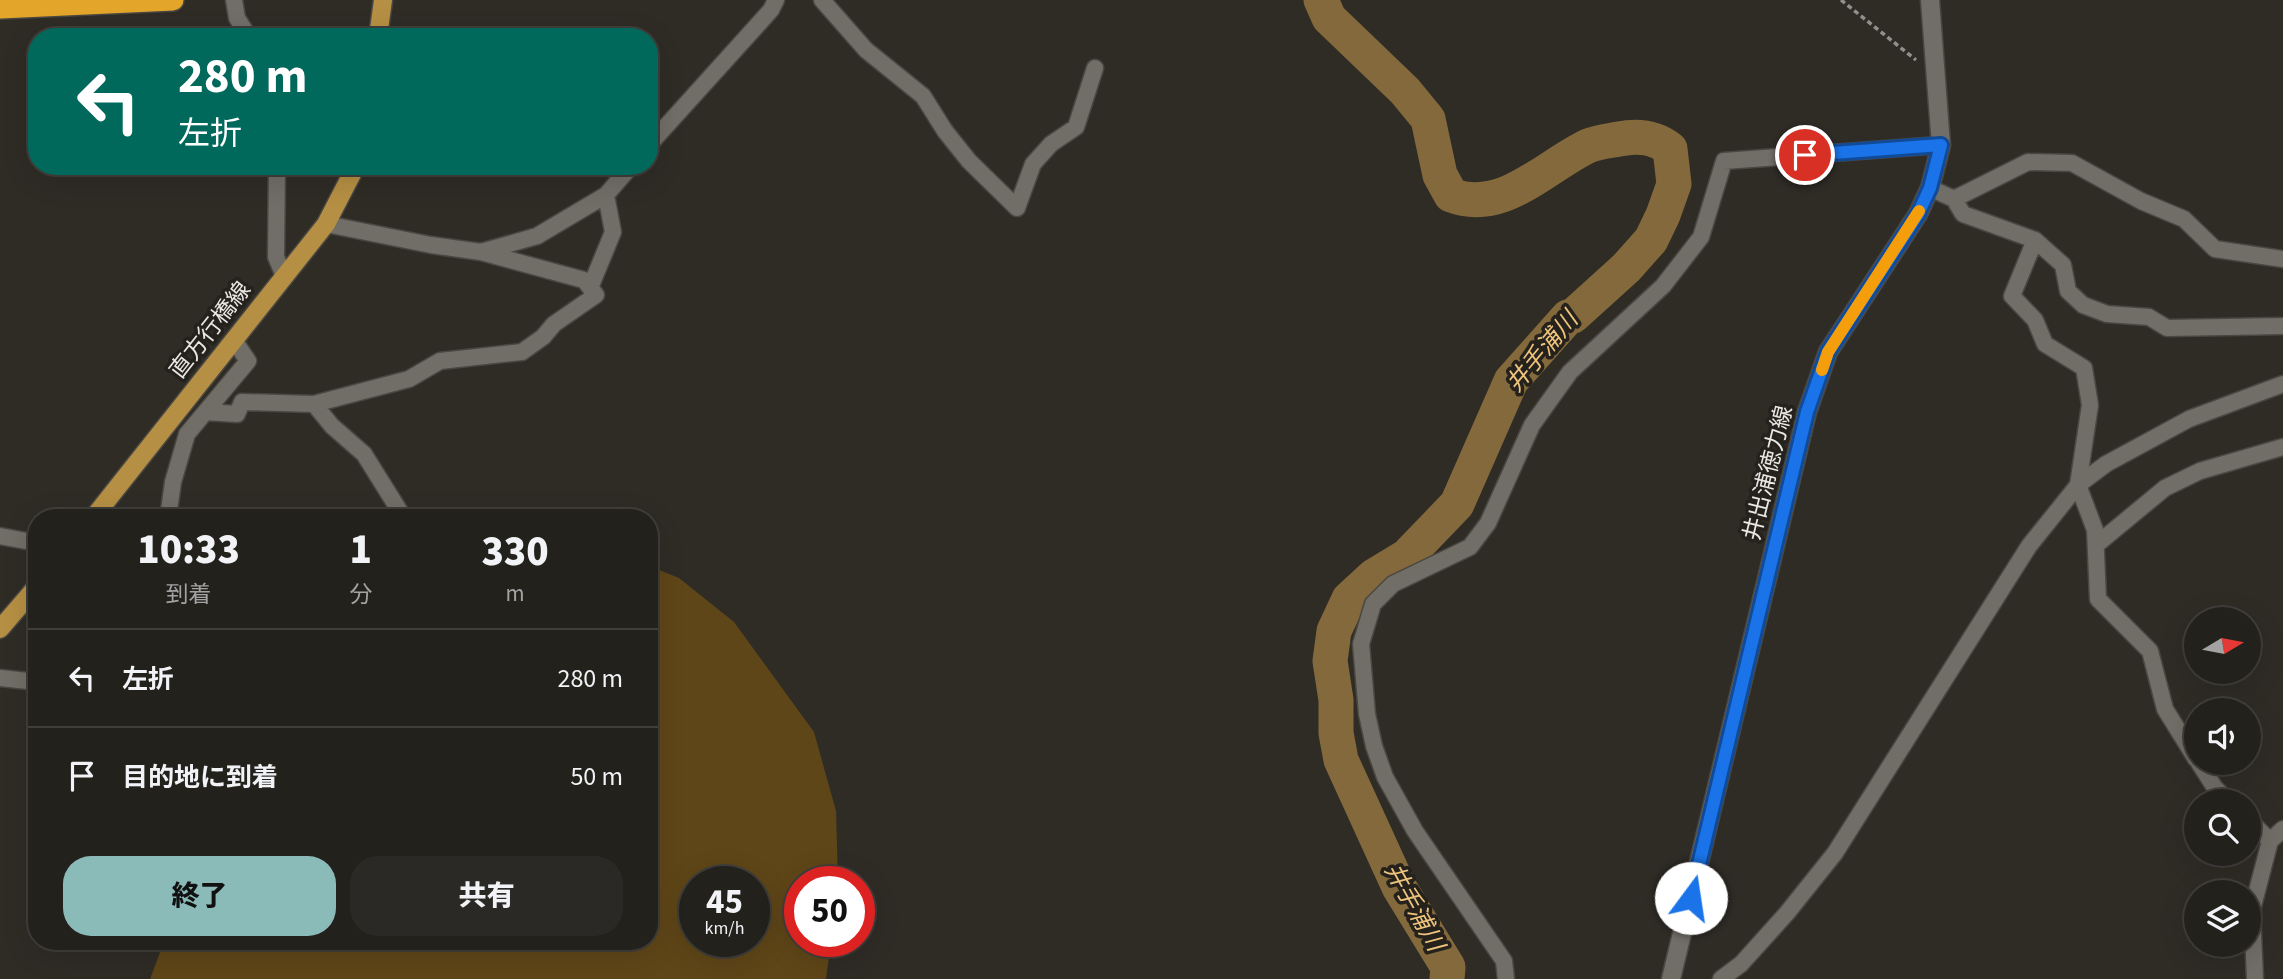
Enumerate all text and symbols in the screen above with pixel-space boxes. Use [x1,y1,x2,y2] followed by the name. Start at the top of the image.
[178,42,307,112] text: 280 m
[63,56,154,147] icon: left
[178,111,242,157] text: 左折
[1775,125,1835,185] pin
[1786,136,1824,174] icon: arrive
[162,275,258,385] street label: 直方行橋線
[1498,302,1588,400] water label: 井手浦川
[1735,402,1801,544] street label: 井出浦徳力線
[137,520,240,580] text: 10:33
[349,520,372,580] text: 1
[481,522,549,582] text: 330
[506,577,525,610] text: m
[166,578,212,611] text: 到着
[349,578,372,611] text: 分
[2184,607,2261,684] north arrow
[2184,607,2261,957] map controls
[63,659,101,697] icon: left
[557,660,623,697] text: 280 m
[122,661,174,698] text: 左折
[2184,698,2261,775] button: sound
[63,757,101,795] icon: arrive
[570,758,623,795] text: 50 m
[122,759,278,796] text: 目的地に到着
[2184,789,2261,866] button: search
[63,856,336,936] button: 終了
[350,856,623,936] button: 共有
[1375,857,1454,960] water label: 井手浦川
[1654,861,1728,935] position arrow
[784,866,875,957] speed limit sign: 50
[706,877,743,927] text: 45
[2184,880,2261,957] button: layers
[705,916,744,941] text: km/h

